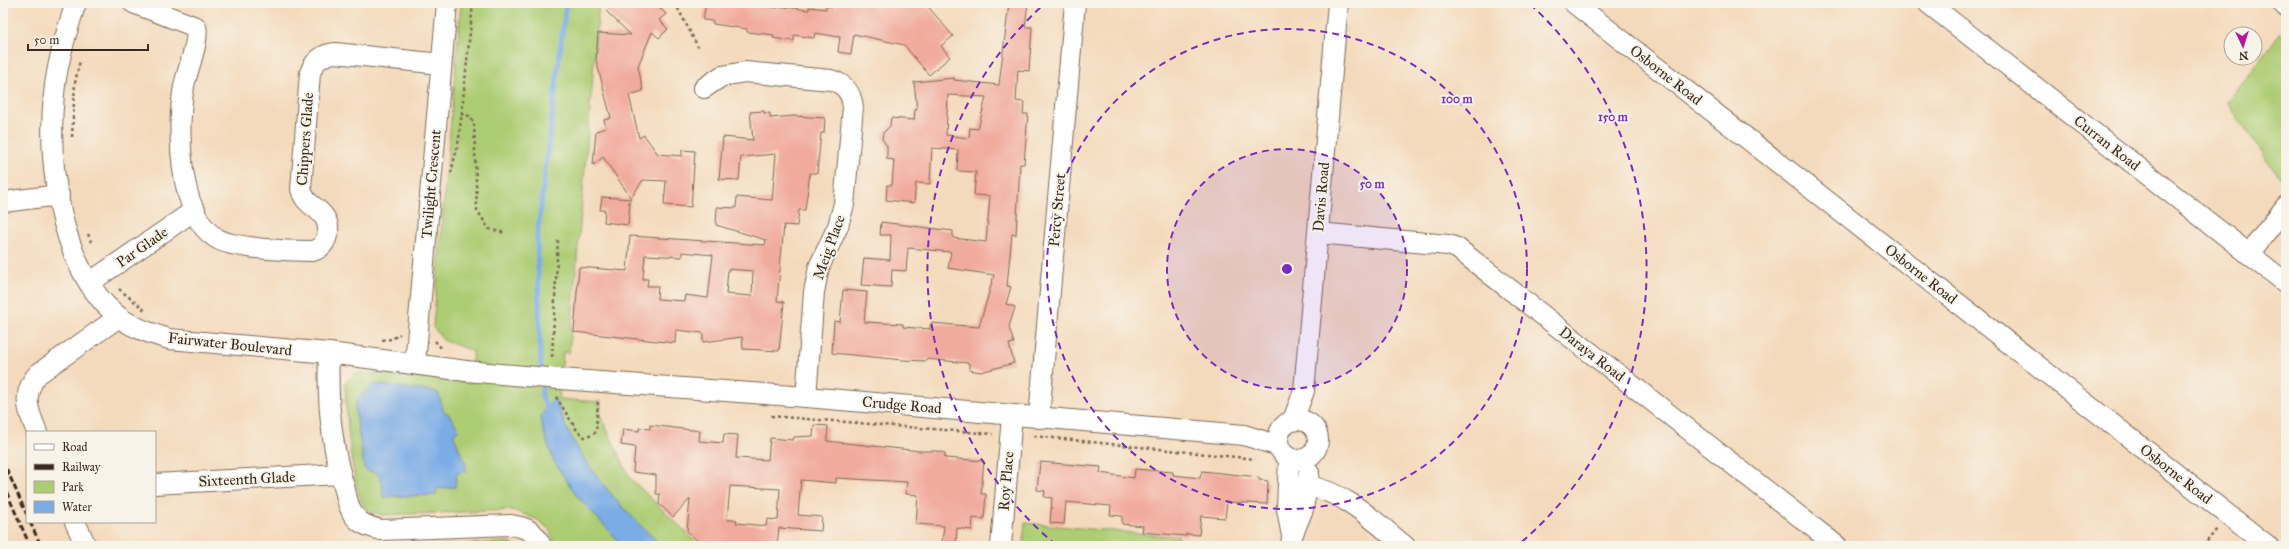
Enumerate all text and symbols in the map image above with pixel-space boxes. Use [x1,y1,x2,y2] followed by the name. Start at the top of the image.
[28,26,148,52] scale bar
[2223,26,2263,66] north arrow
[34,33,59,47] text: 50 m
[1626,41,1706,109] street label: Osborne Road
[2238,49,2249,62] text: N
[293,92,317,186] street label: Chippers Glade
[1441,92,1474,106] text: 100 m
[1598,110,1629,124] text: 150 m
[2070,112,2144,175] street label: Curran Road
[417,128,445,239] street label: Twilight Crescent
[1309,161,1333,233] street label: Davis Road
[1045,172,1069,248] street label: Percy Street
[1359,177,1386,191] text: 50 m
[809,212,849,282] street label: Meig Place
[113,223,171,271] street label: Par Glade
[1881,240,1961,308] street label: Osborne Road
[1280,262,1294,276] centre of rings
[1556,323,1629,386] street label: Daraya Road
[167,329,293,360] street label: Fairwater Boulevard
[861,393,943,417] street label: Crudge Road
[26,431,156,523] legend
[62,440,88,454] text: Road
[2136,440,2216,508] street label: Osborne Road
[994,450,1018,512] street label: Roy Place
[62,460,101,474] text: Railway
[198,467,296,491] street label: Sixteenth Glade
[62,480,84,494] text: Park
[62,500,92,514] text: Water

